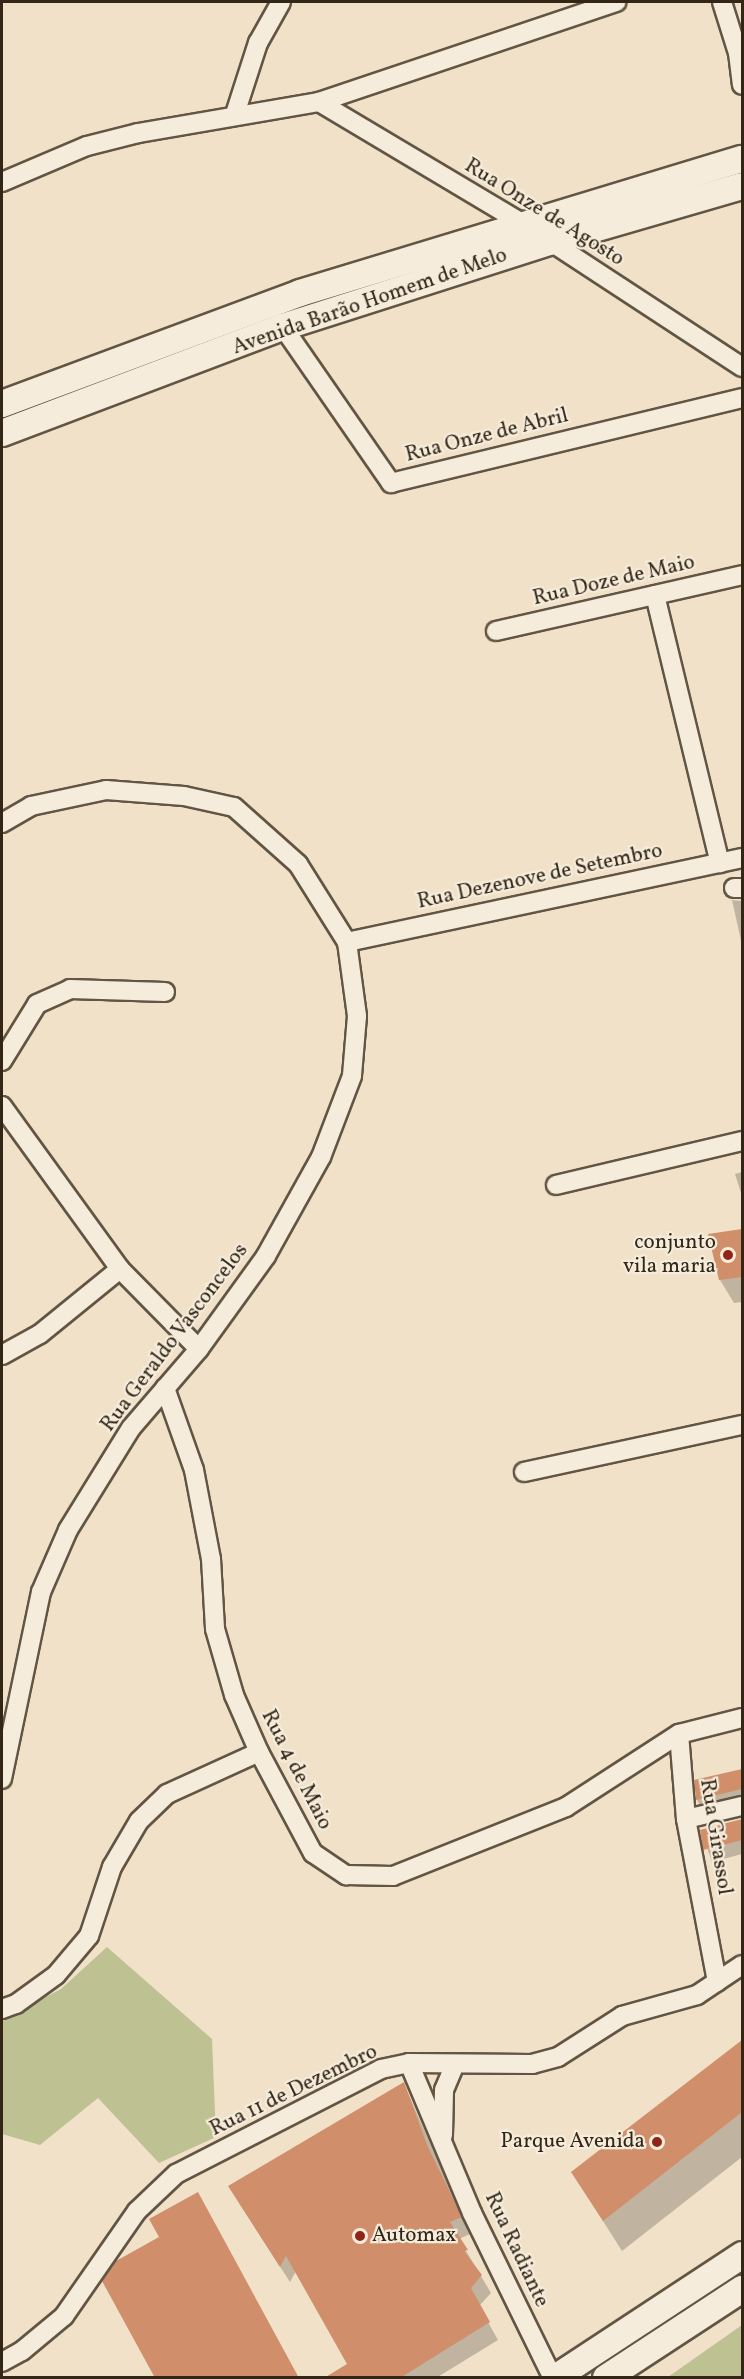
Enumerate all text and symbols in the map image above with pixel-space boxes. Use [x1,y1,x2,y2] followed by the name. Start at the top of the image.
[460,154,628,272] street label: Rua Onze de Agosto
[229,243,511,361] street label: Avenida Barão Homem de Melo
[403,404,571,468] street label: Rua Onze de Abril
[531,550,697,612] street label: Rua Doze de Maio
[415,839,665,915] street label: Rua Dezenove de Setembro
[623,1230,716,1280] place label: conjunto vila maria
[96,1239,254,1437] street label: Rua Geraldo Vasconcelos
[721,1248,735,1262] marker: conjunto vila maria
[255,1706,337,1834] street label: Rua 4 de Maio
[693,1777,737,1897] street label: Rua Girassol
[206,2040,382,2142] street label: Rua 11 de Dezembro
[501,2129,645,2155] place label: Parque Avenida
[650,2135,664,2149] marker: Parque Avenida
[478,2189,554,2311] street label: Rua Radiante
[372,2223,456,2249] place label: Automax
[353,2229,367,2243] marker: Automax

